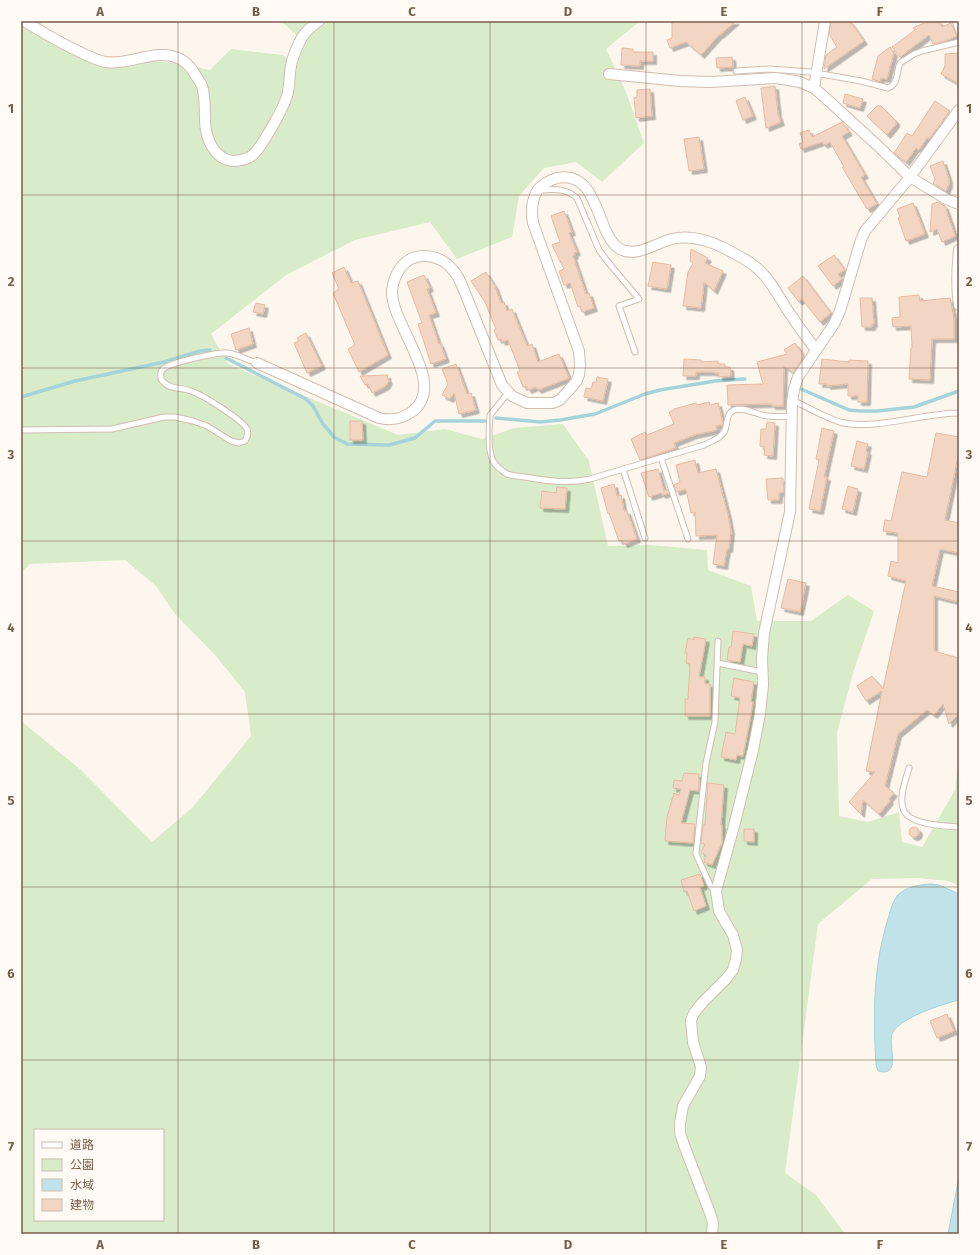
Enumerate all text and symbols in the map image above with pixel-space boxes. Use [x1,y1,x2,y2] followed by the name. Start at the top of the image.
[95,4,104,19] text: A
[252,4,260,19] text: B
[408,4,416,19] text: C
[564,4,573,19] text: D
[721,4,728,19] text: E
[877,4,884,19] text: F
[8,101,14,116] text: 1
[966,101,972,116] text: 1
[8,274,15,289] text: 2
[966,274,973,289] text: 2
[7,447,15,462] text: 3
[965,447,973,462] text: 3
[7,620,15,635] text: 4
[965,620,973,635] text: 4
[8,793,15,808] text: 5
[966,793,973,808] text: 5
[7,966,15,981] text: 6
[965,966,973,981] text: 6
[34,1129,164,1221] legend
[70,1138,94,1152] text: 道路
[8,1139,14,1154] text: 7
[966,1139,972,1154] text: 7
[70,1158,94,1172] text: 公園
[70,1178,94,1192] text: 水域
[70,1198,94,1212] text: 建物
[95,1237,104,1252] text: A
[252,1237,260,1252] text: B
[408,1237,416,1252] text: C
[564,1237,573,1252] text: D
[721,1237,728,1252] text: E
[877,1237,884,1252] text: F

